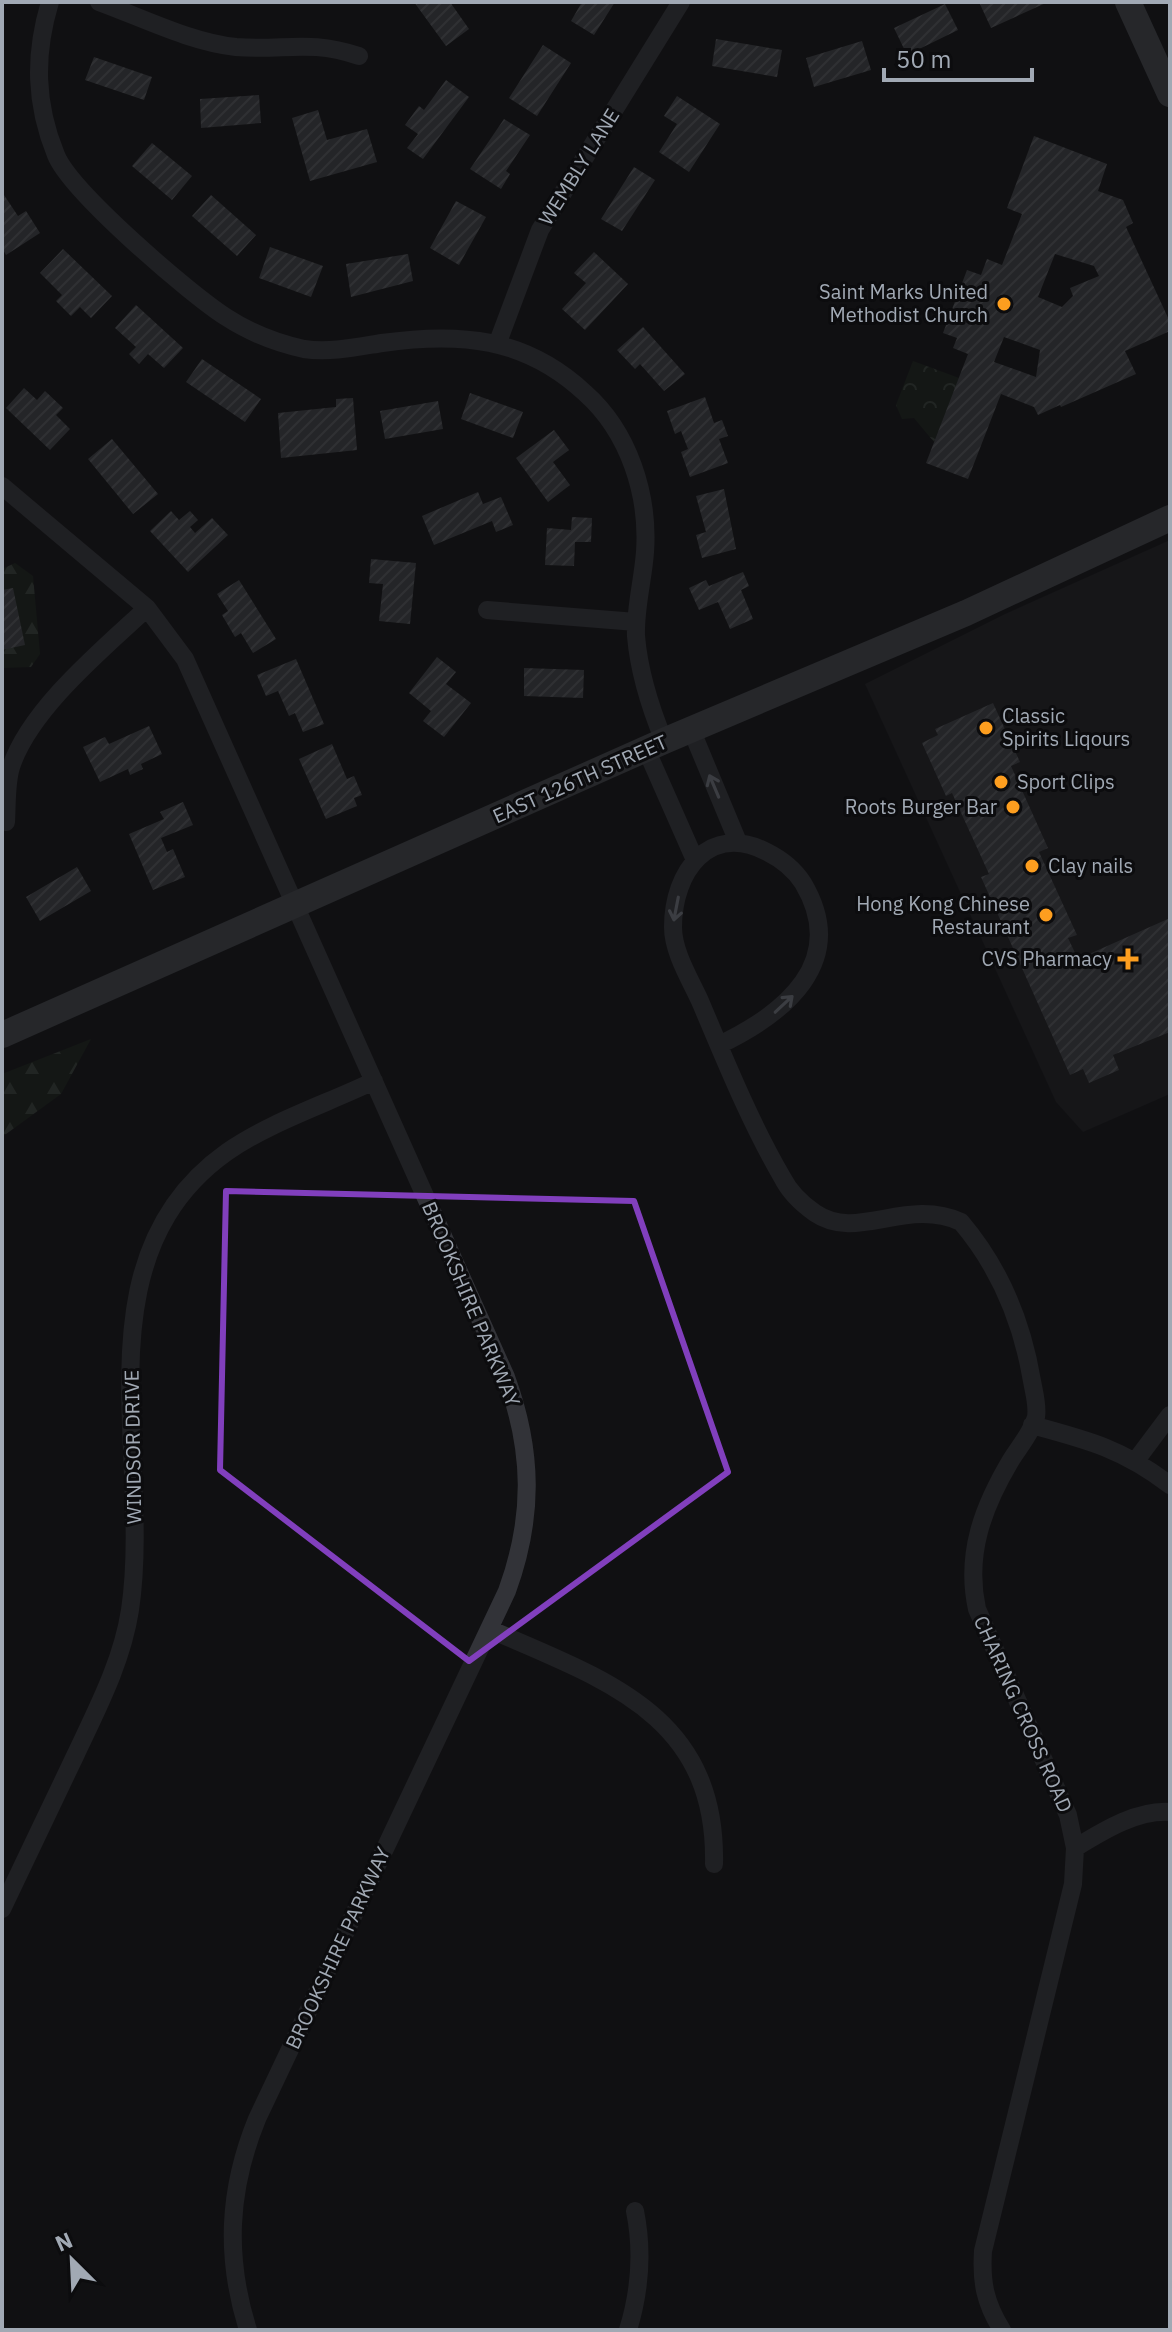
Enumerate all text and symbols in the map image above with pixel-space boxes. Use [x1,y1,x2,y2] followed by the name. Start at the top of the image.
[884,32,1032,82] scale bar
[896,43,951,75] text: 50 m
[532,103,625,230] street label: WEMBLY LANE
[819,278,988,328] place label: Saint Marks United Methodist Church
[995,295,1013,313] marker: Saint Marks United Methodist Church
[1002,702,1130,752] place label: Classic Spirits Liqours
[977,719,995,737] marker: Classic Spirits Liqours
[488,728,671,829] street label: EAST 126TH STREET
[1017,768,1115,795] place label: Sport Clips
[992,773,1010,791] marker: Sport Clips
[706,774,721,799] one-way arrow
[845,793,997,820] place label: Roots Burger Bar
[1004,798,1022,816] marker: Roots Burger Bar
[1048,852,1133,879] place label: Clay nails
[1023,857,1041,875] marker: Clay nails
[856,890,1030,940] place label: Hong Kong Chinese Restaurant
[667,896,682,921] one-way arrow
[1037,906,1055,924] marker: Hong Kong Chinese Restaurant
[982,945,1112,972] place label: CVS Pharmacy
[1119,950,1137,968] marker: CVS Pharmacy
[774,996,794,1014] one-way arrow
[416,1197,527,1411] street label: BROOKSHIRE PARKWAY
[118,1369,147,1525] street label: WINDSOR DRIVE
[968,1611,1079,1816] street label: CHARING CROSS ROAD
[279,1842,396,2053] street label: BROOKSHIRE PARKWAY
[32,2220,112,2300] north arrow
[50,2225,77,2258] text: N

